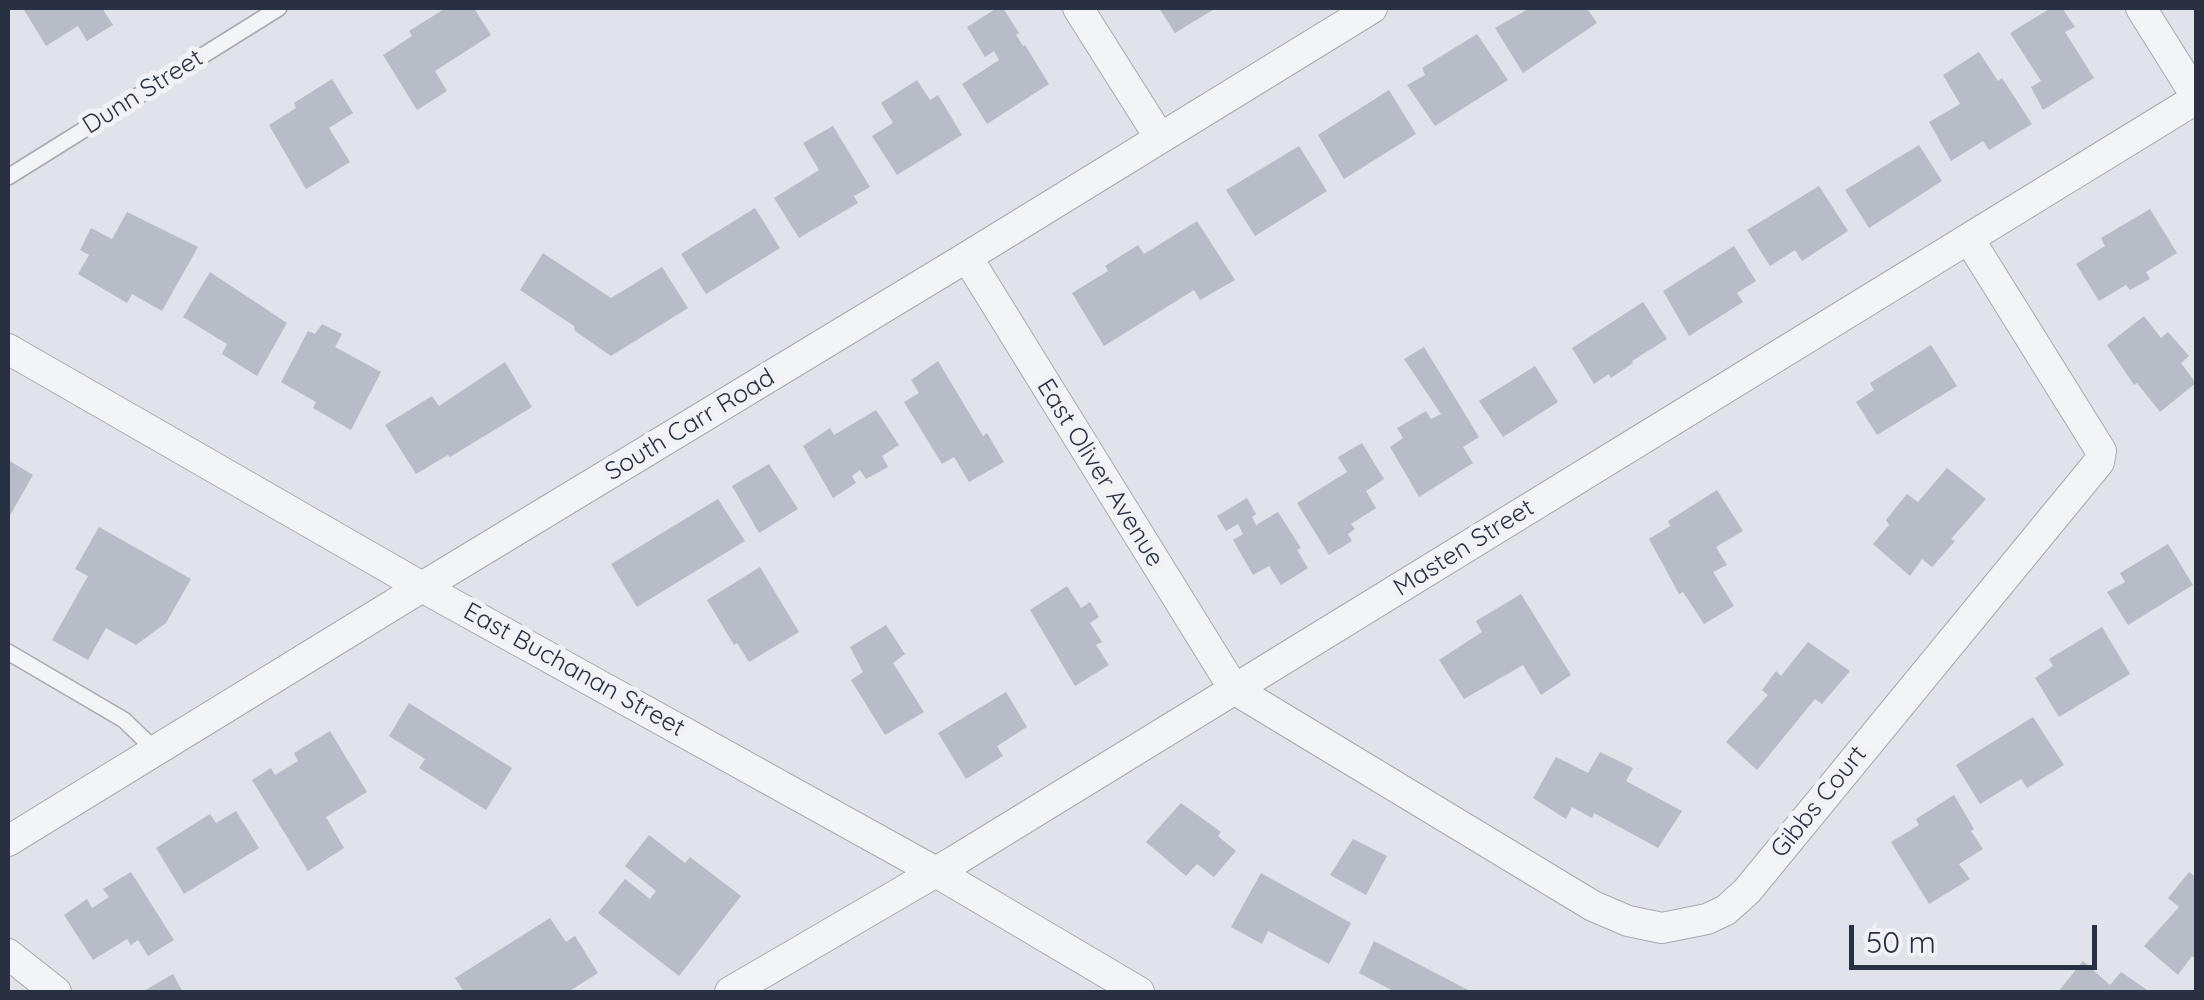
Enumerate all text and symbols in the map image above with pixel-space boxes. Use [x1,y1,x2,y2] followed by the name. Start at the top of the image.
[77,43,209,141] street label: Dunn Street
[600,363,780,487] street label: South Carr Road
[1030,374,1170,572] street label: East Oliver Avenue
[1388,493,1540,603] street label: Masten Street
[458,597,690,743] street label: East Buchanan Street
[1765,740,1873,864] street label: Gibbs Court
[1854,905,2102,967] scale bar
[1866,923,1936,961] text: 50 m

